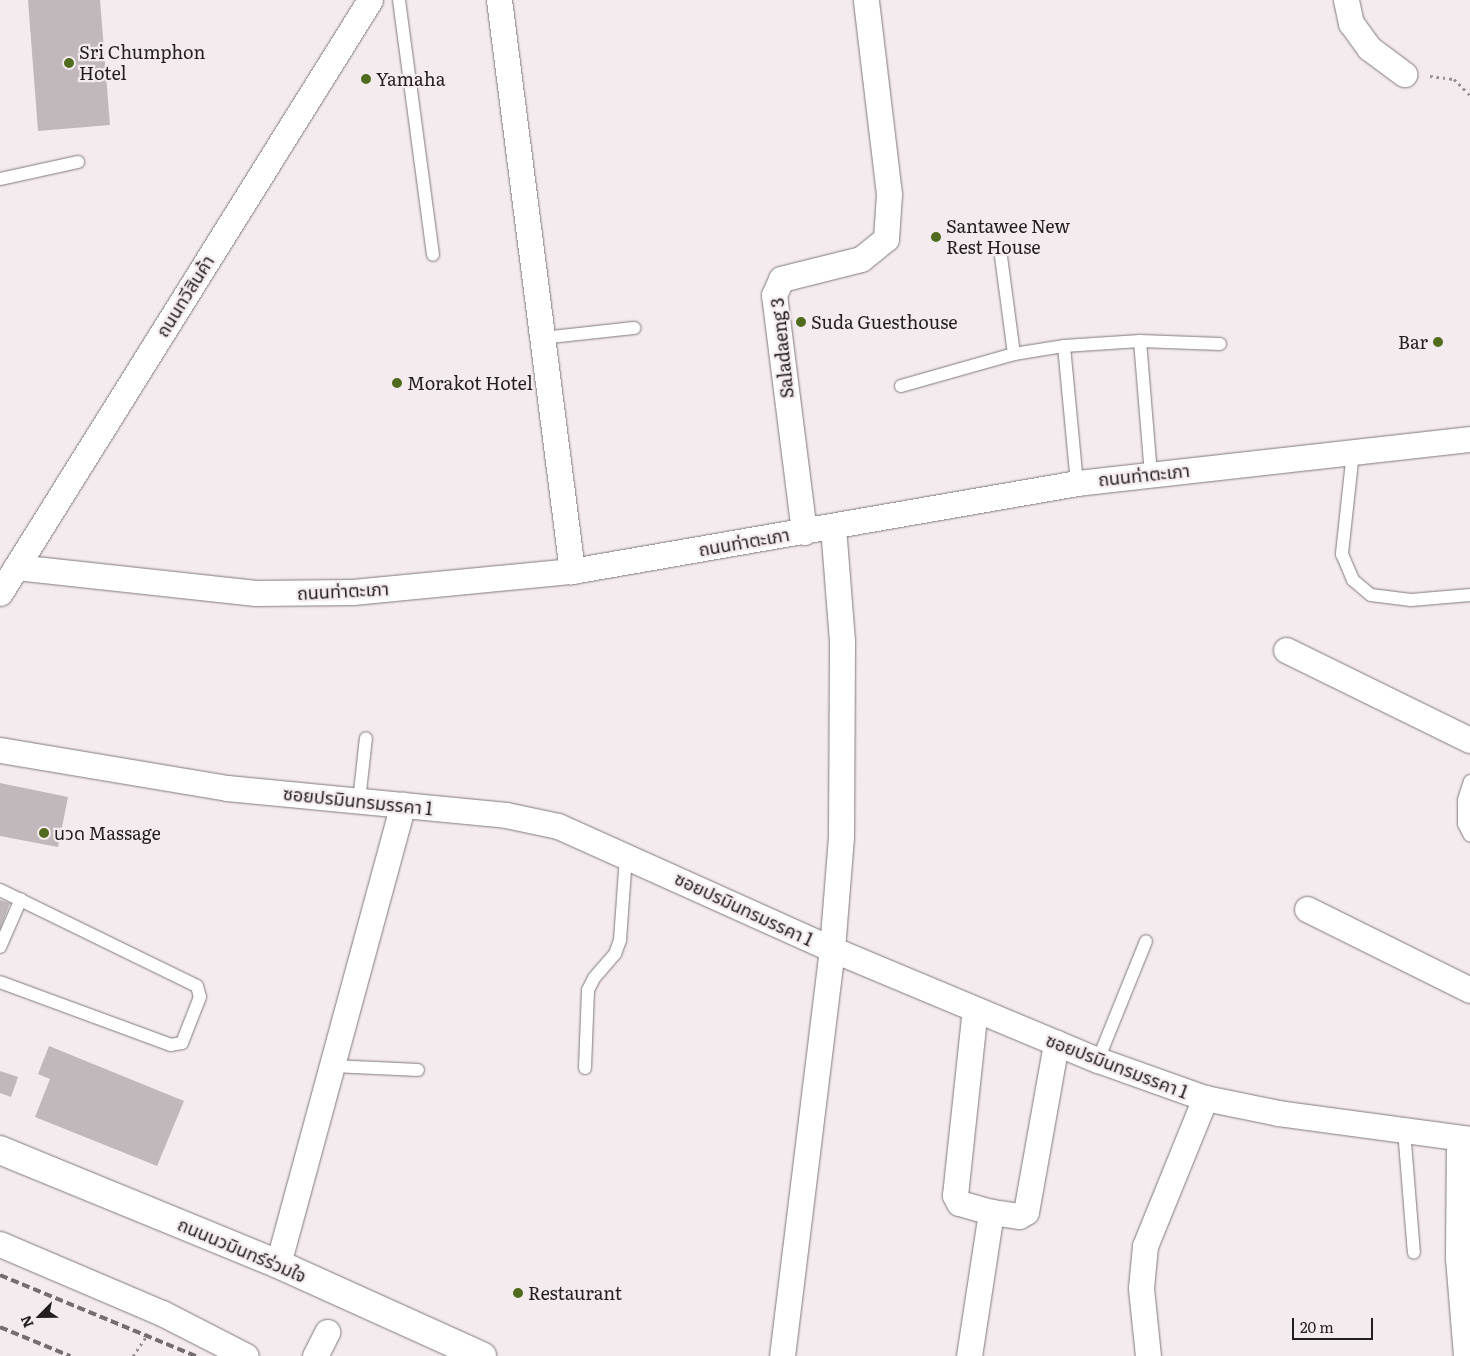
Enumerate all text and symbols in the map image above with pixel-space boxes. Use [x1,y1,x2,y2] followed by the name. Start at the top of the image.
[79,42,205,84] place label: Sri Chumphon Hotel
[63,57,75,69] marker: Sri Chumphon Hotel
[376,68,445,90] place label: Yamaha
[360,73,372,85] marker: Yamaha
[946,216,1070,258] place label: Santawee New Rest House
[930,231,942,243] marker: Santawee New Rest House
[151,251,219,341] street label: ถนนทวีสินค้า
[766,297,798,399] street label: Saladaeng 3
[811,311,958,333] place label: Suda Guesthouse
[795,316,807,328] marker: Suda Guesthouse
[1398,331,1428,353] place label: Bar
[1432,336,1444,348] marker: Bar
[407,372,533,394] place label: Morakot Hotel
[391,377,403,389] marker: Morakot Hotel
[1097,459,1191,491] street label: ถนนท่าตะเภา
[697,523,791,561] street label: ถนนท่าตะเภา
[296,578,390,604] street label: ถนนท่าตะเภา
[282,782,434,820] street label: ซอยปรมินทรมรรคา 1
[54,822,161,844] place label: นวด Massage
[38,827,50,839] marker: นวด Massage
[671,867,817,951] street label: ซอยปรมินทรมรรคา 1
[1043,1029,1191,1103] street label: ซอยปรมินทรมรรคา 1
[174,1213,310,1287] street label: ถนนนวมินทร์ร่วมใจ
[528,1282,622,1304] place label: Restaurant
[512,1287,524,1299] marker: Restaurant
[15,1291,65,1341] north arrow
[1295,1308,1376,1340] scale bar
[15,1313,38,1331] text: N
[1300,1315,1334,1338] text: 20 m

